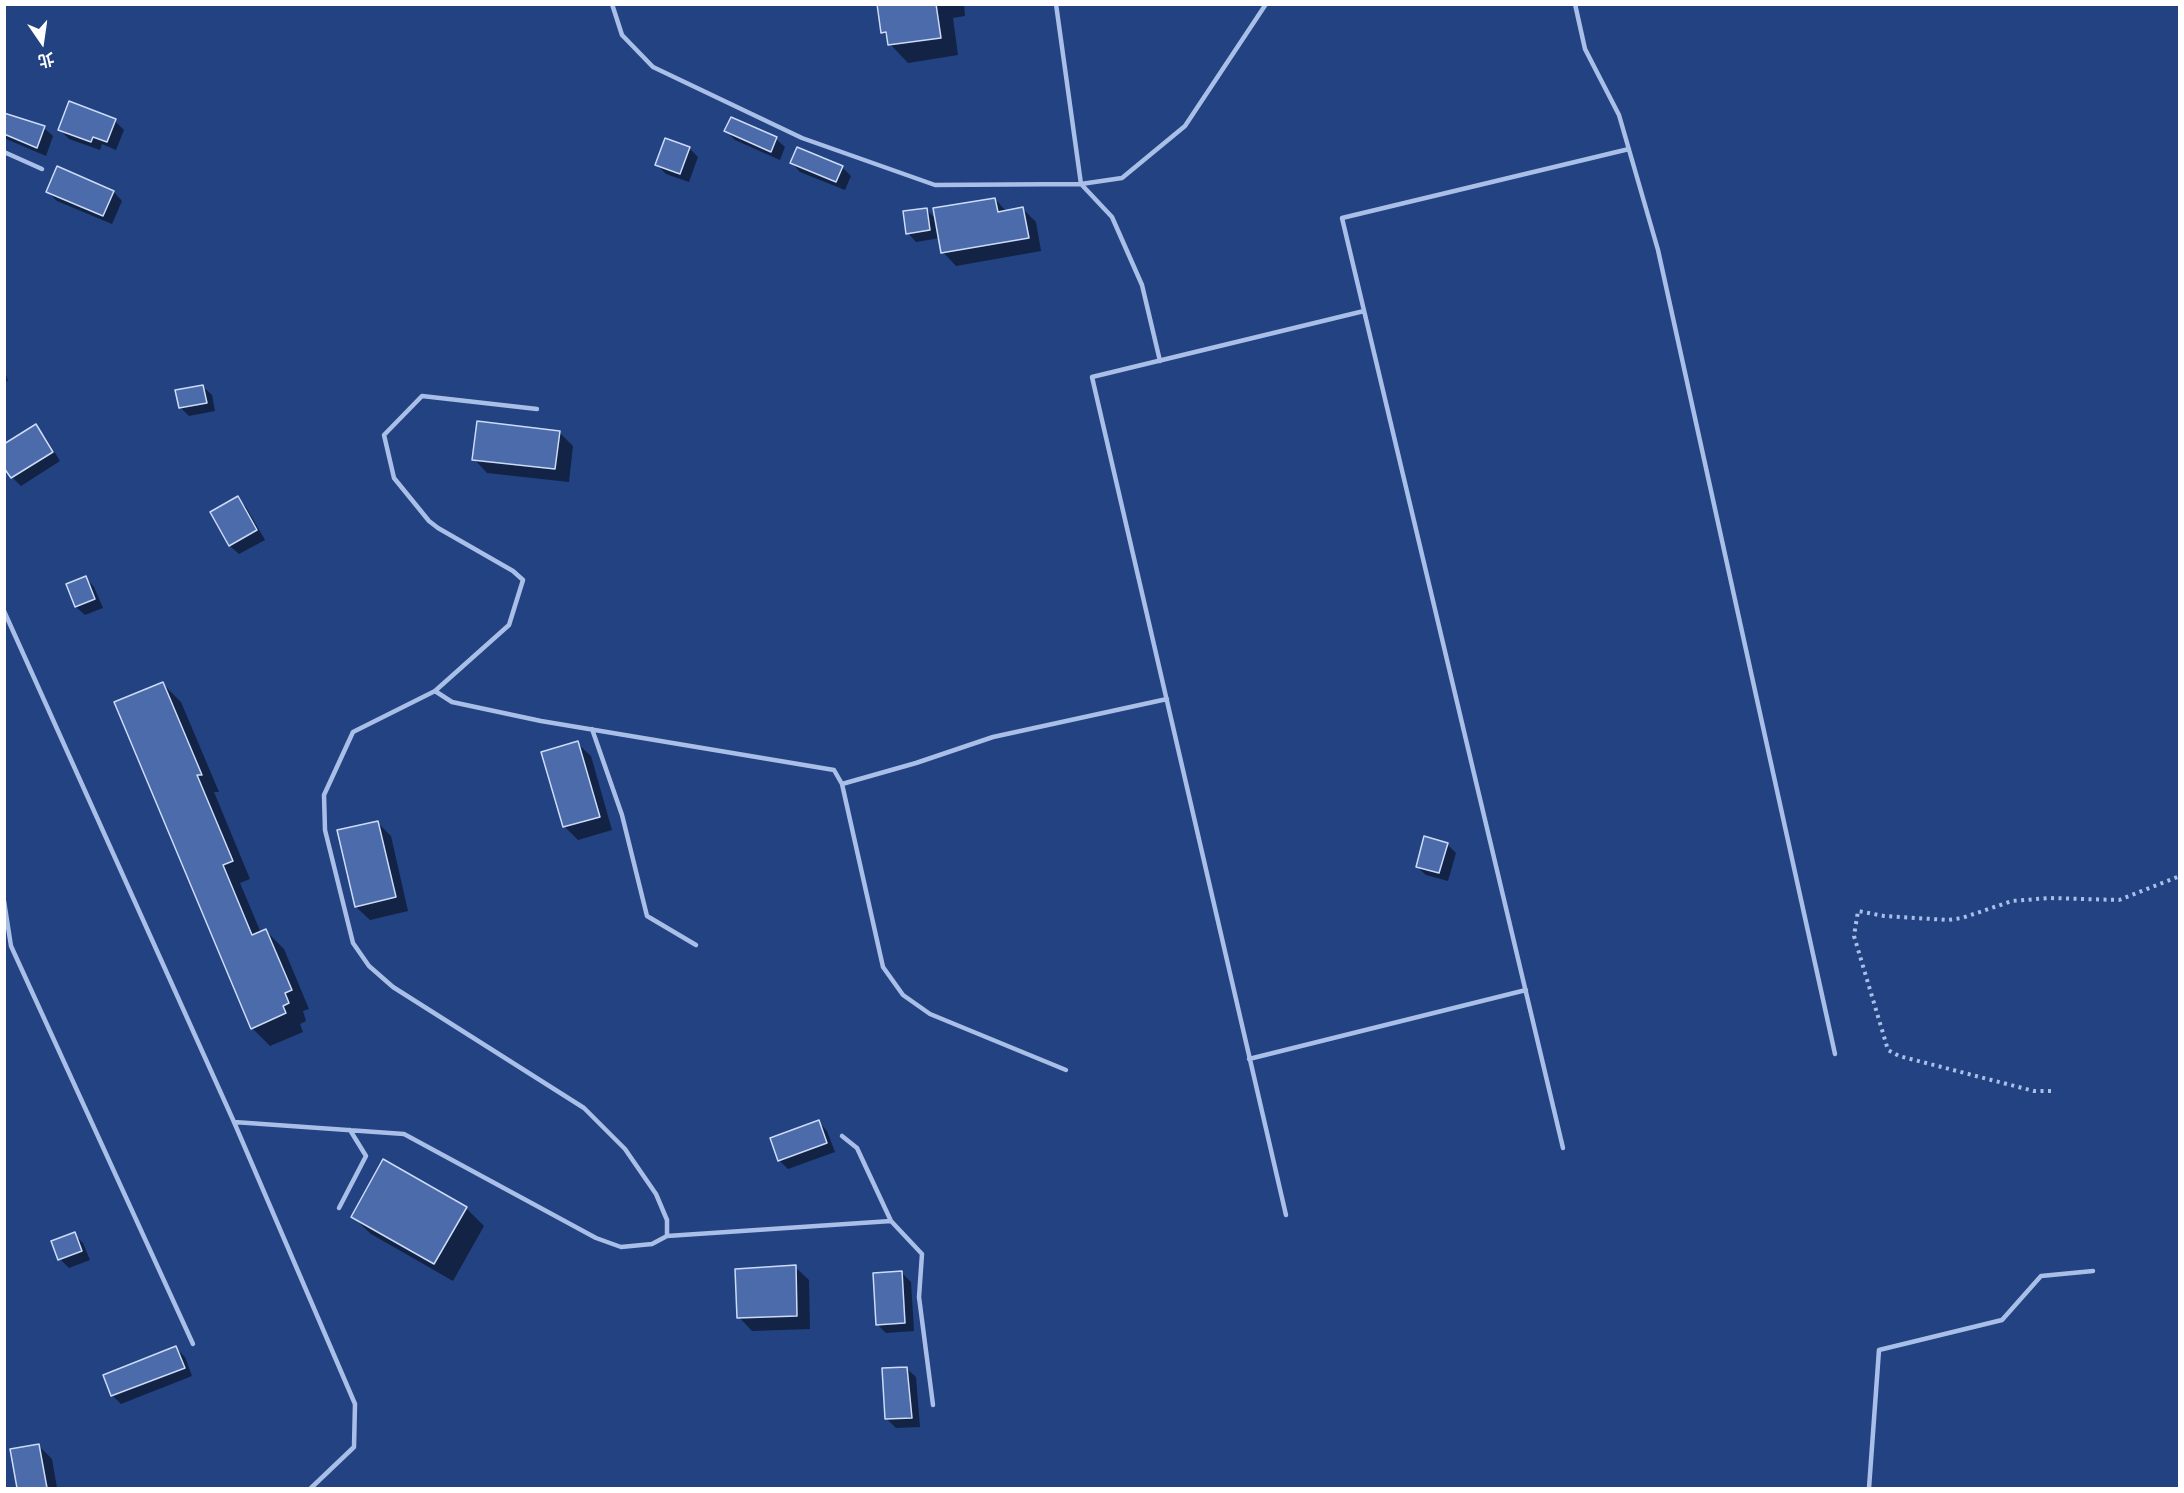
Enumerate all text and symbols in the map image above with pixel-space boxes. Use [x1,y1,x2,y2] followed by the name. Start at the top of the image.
[12,12,72,72] north arrow
[36,49,56,71] text: 北

